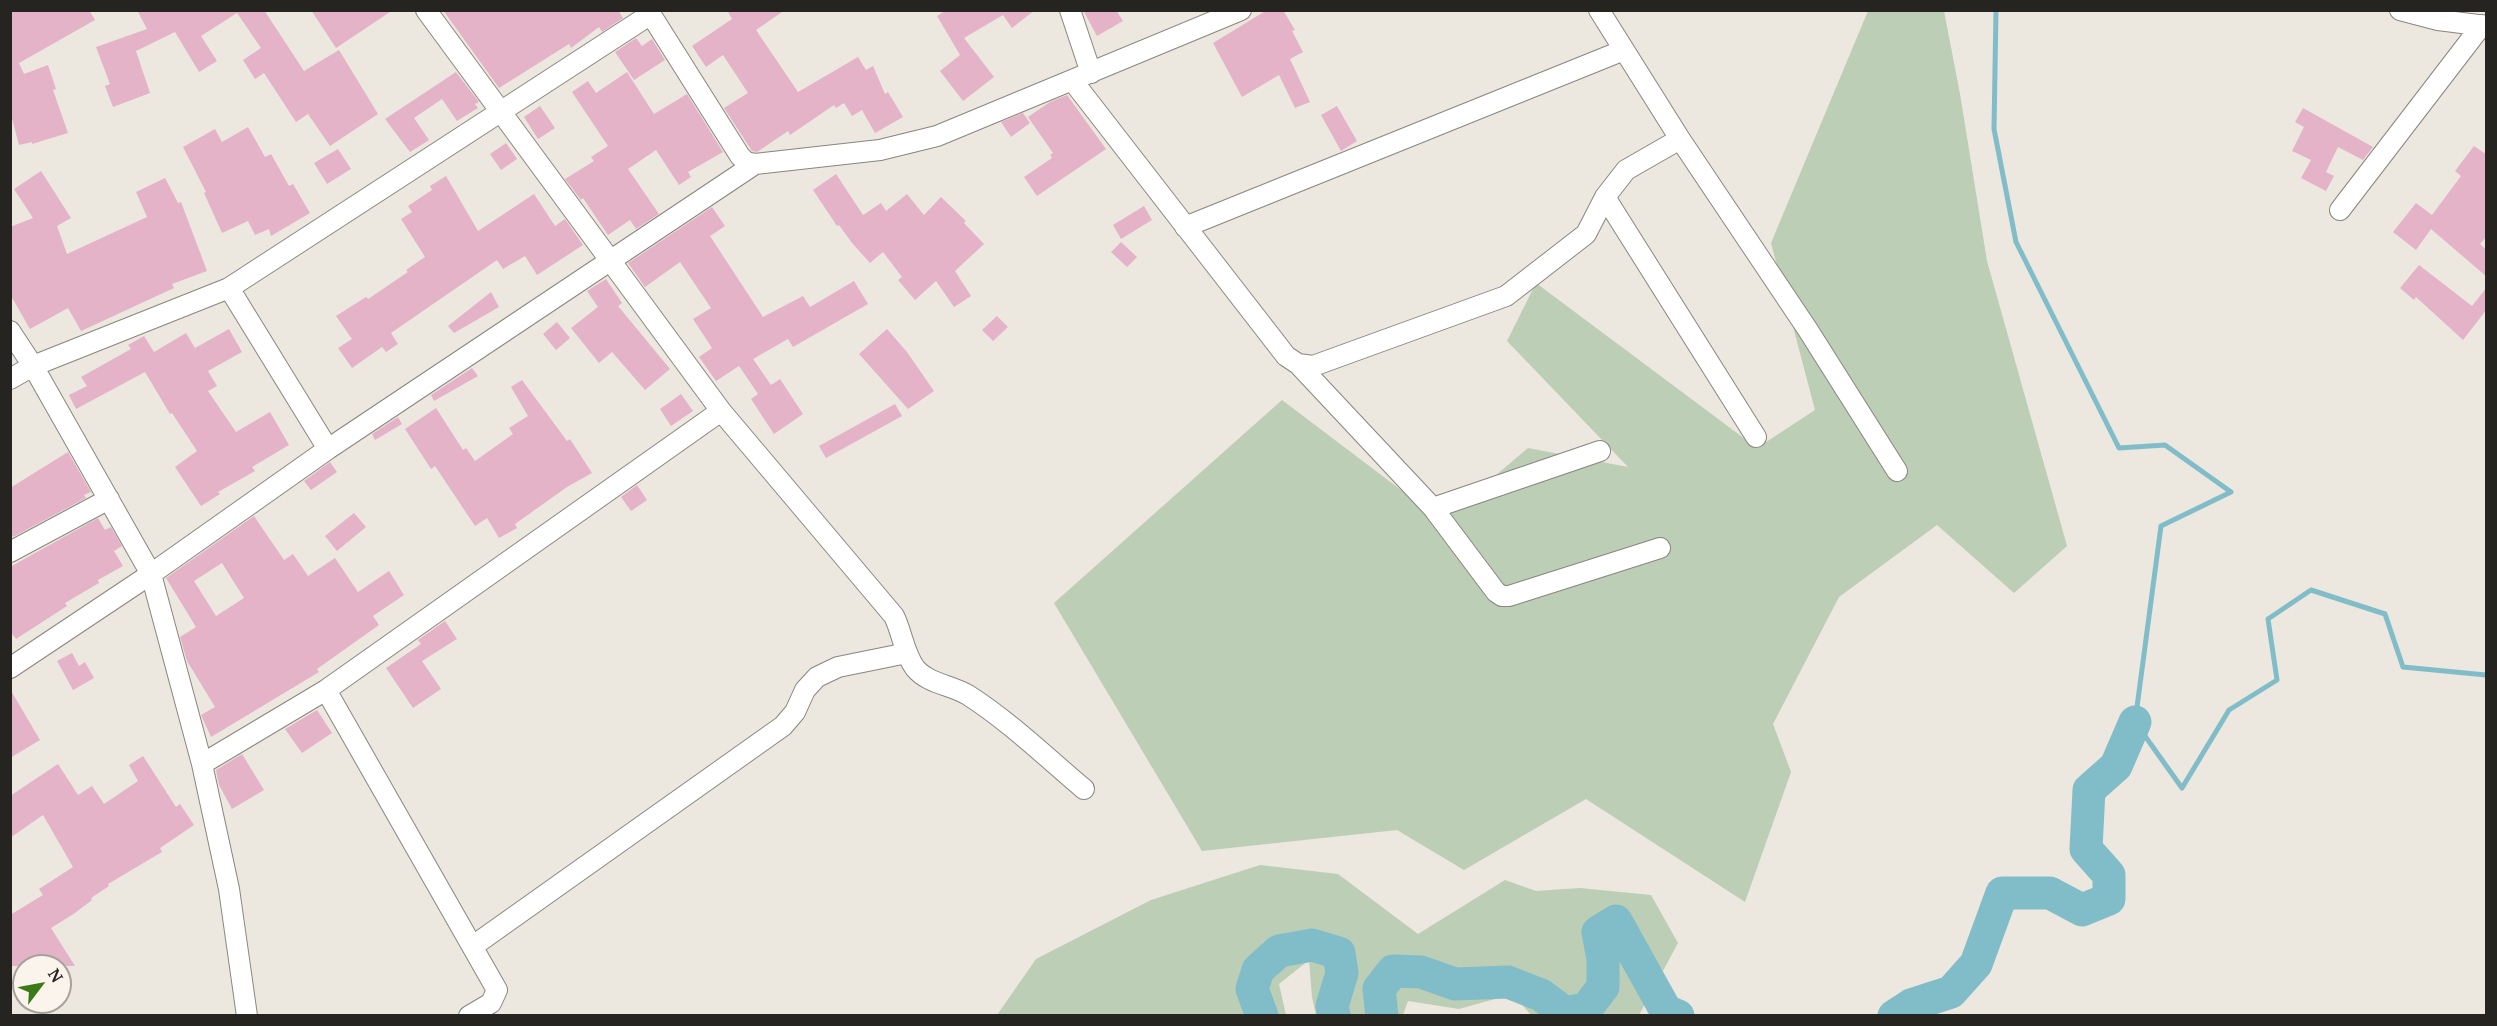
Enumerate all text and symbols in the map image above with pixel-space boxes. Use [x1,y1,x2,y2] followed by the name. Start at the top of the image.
[12,954,72,1014] north arrow
[43,964,68,987] text: N

